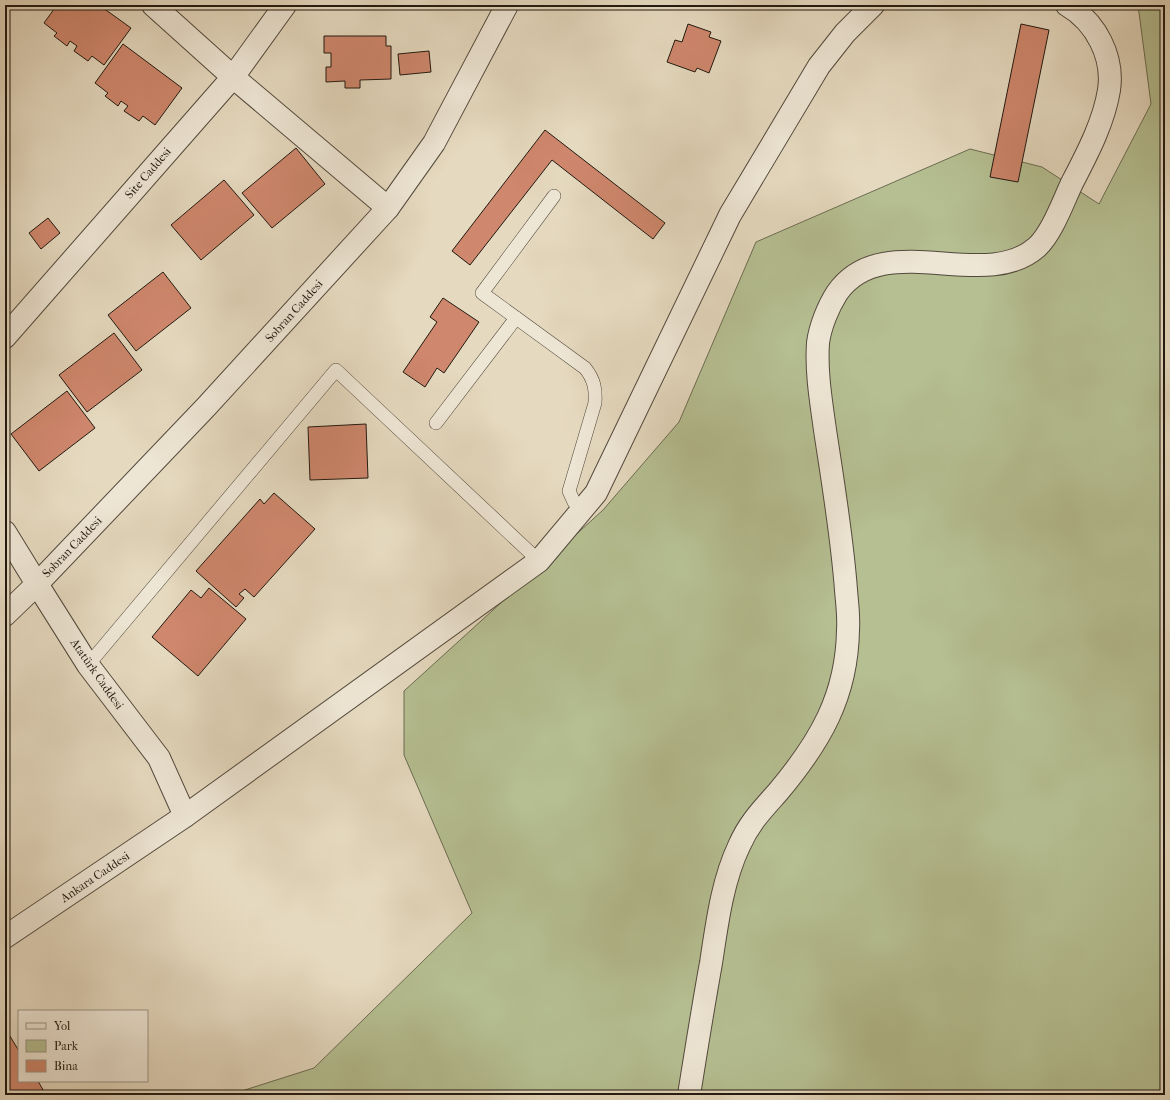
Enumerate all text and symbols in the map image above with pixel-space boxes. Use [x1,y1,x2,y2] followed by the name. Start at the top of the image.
[122,144,174,201] street label: Site Caddesi
[262,277,326,345] street label: Sobran Caddesi
[39,513,105,580] street label: Sobran Caddesi
[67,635,127,712] street label: Atatürk Caddesi
[57,849,133,906] street label: Ankara Caddesi
[18,1010,148,1082] legend
[53,1019,71,1033] text: Yol
[54,1039,79,1053] text: Park
[54,1059,78,1073] text: Bina

